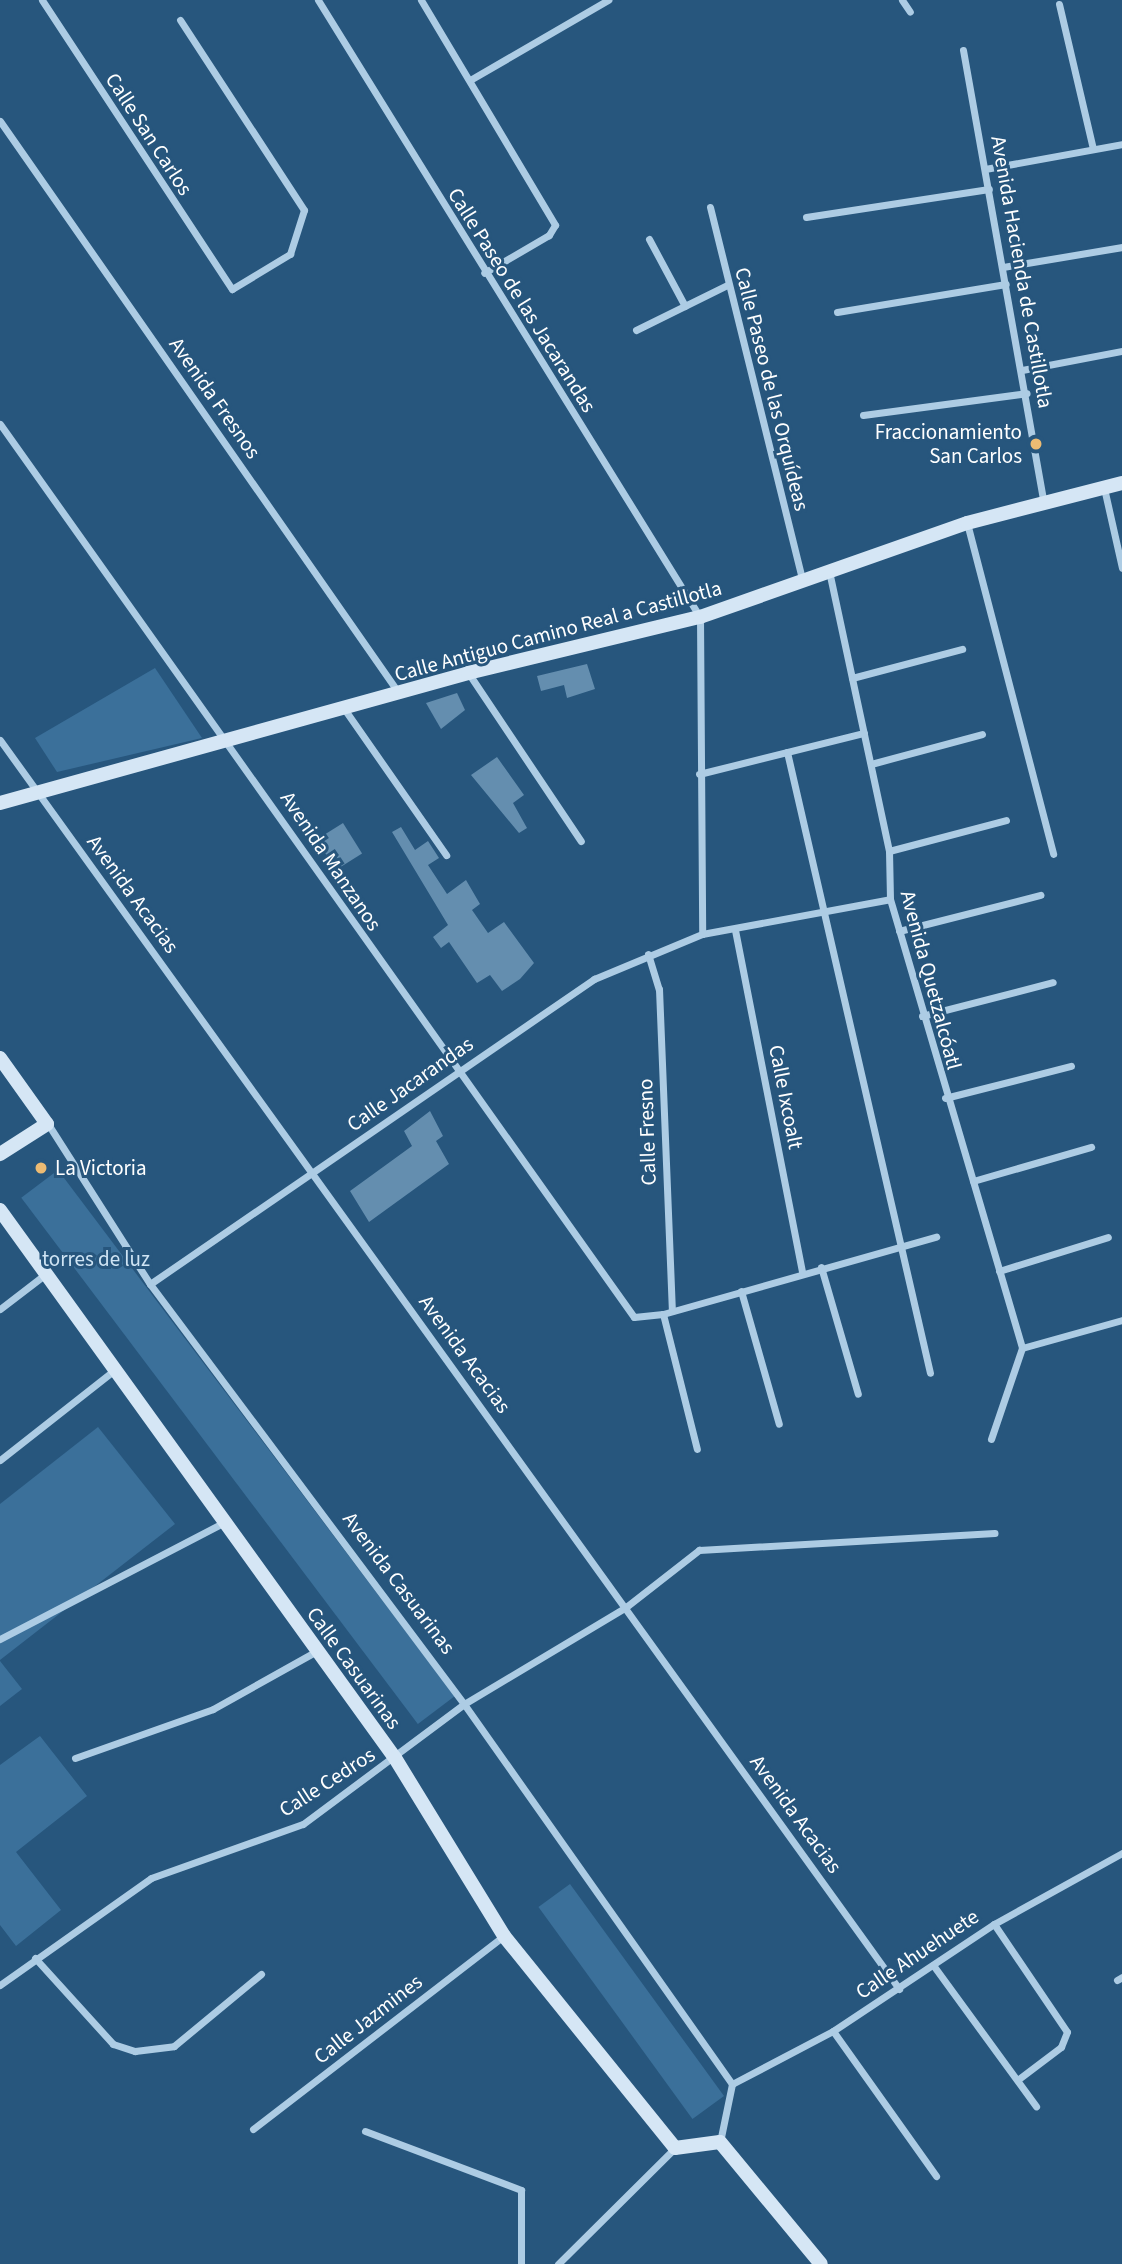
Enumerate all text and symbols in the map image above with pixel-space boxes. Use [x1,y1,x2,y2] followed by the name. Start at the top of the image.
[100,68,198,200] street label: Calle San Carlos
[986,134,1058,410] street label: Avenida Hacienda de Castillotla
[442,183,602,417] street label: Calle Paseo de las Jacarandas
[730,265,814,513] street label: Calle Paseo de las Orquídeas
[164,332,266,464] street label: Avenida Fresnos
[875,419,1022,469] place label: Fraccionamiento San Carlos
[1028,436,1044,452] marker: Fraccionamiento San Carlos
[392,575,724,687] street label: Calle Antiguo Camino Real a Castillotla
[275,787,387,935] street label: Avenida Manzanos
[82,830,184,958] street label: Avenida Acacias
[895,888,967,1072] street label: Avenida Quetzalcóatl
[342,1031,478,1137] street label: Calle Jacarandas
[764,1043,808,1151] street label: Calle Ixcoalt
[633,1078,661,1186] street label: Calle Fresno
[55,1155,147,1181] place label: La Victoria
[33,1160,49,1176] marker: La Victoria
[42,1246,150,1272] park label: torres de luz
[414,1290,516,1418] street label: Avenida Acacias
[337,1507,461,1659] street label: Avenida Casuarinas
[301,1602,407,1734] street label: Calle Casuarinas
[274,1742,380,1822] street label: Calle Cedros
[745,1750,847,1878] street label: Avenida Acacias
[851,1904,983,2004] street label: Calle Ahuehuete
[309,1969,427,2069] street label: Calle Jazmines

